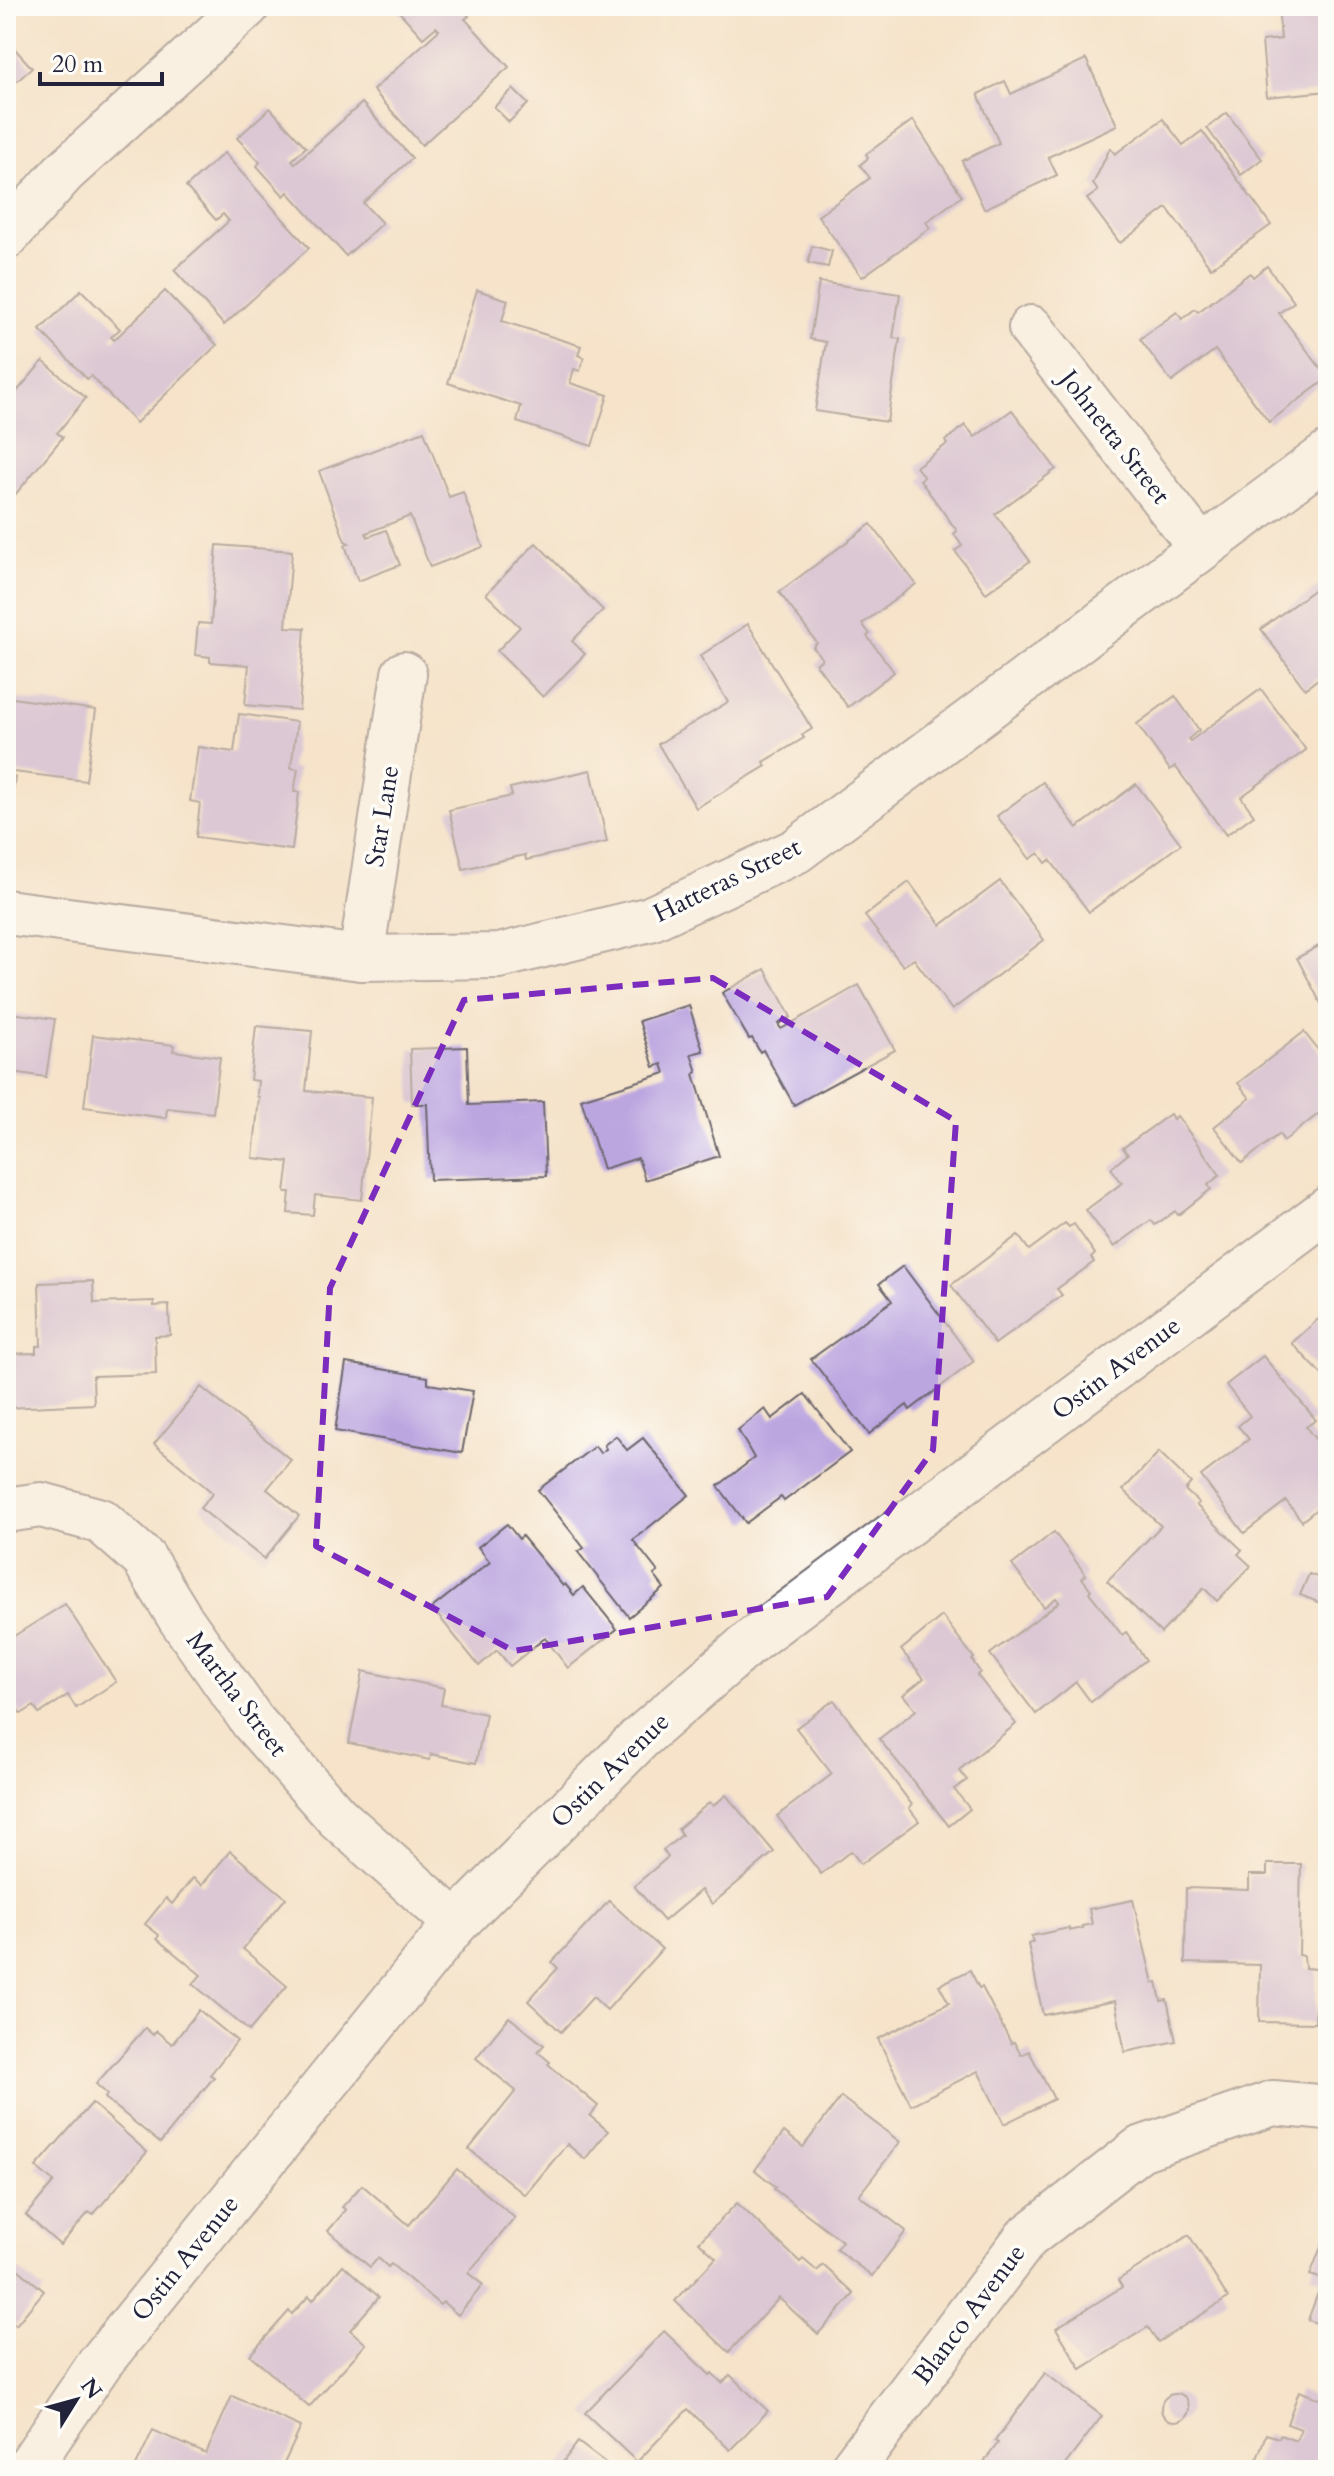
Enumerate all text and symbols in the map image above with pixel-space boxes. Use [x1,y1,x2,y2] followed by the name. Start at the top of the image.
[40,36,162,86] scale bar
[52,48,104,81] text: 20 m
[1049,360,1178,511] street label: Johnetta Street
[357,763,407,869] street label: Star Lane
[647,829,807,931] street label: Hatteras Street
[1044,1308,1188,1428] street label: Ostin Avenue
[178,1624,296,1764] street label: Martha Street
[543,1704,677,1836] street label: Ostin Avenue
[123,2188,247,2328] street label: Ostin Avenue
[905,2237,1033,2391] street label: Blanco Avenue
[36,2360,116,2440] north arrow
[73,2372,109,2405] text: N

